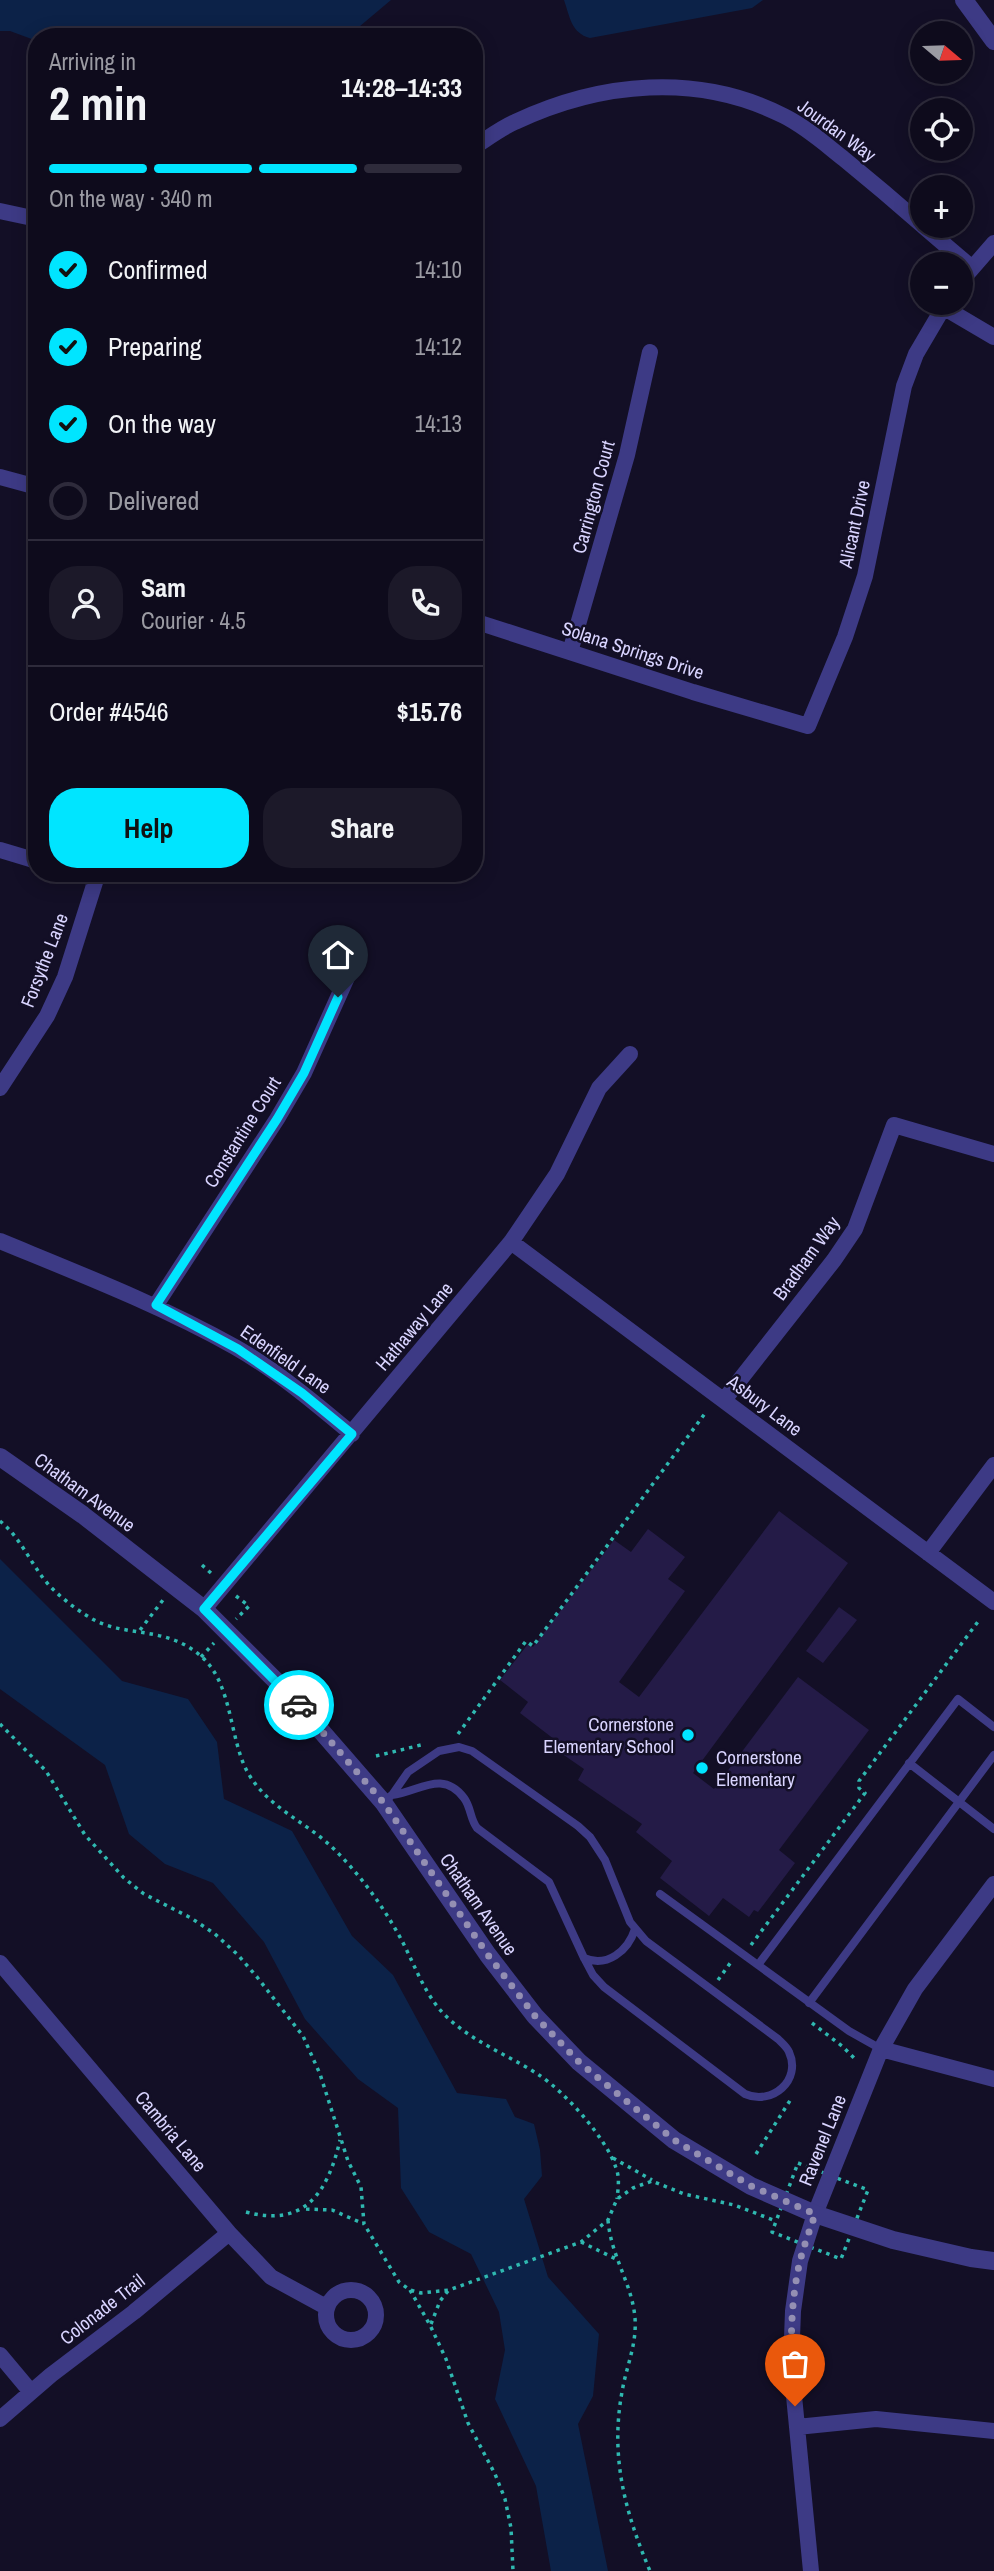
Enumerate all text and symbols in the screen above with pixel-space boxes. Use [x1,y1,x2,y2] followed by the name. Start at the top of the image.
[910,21,973,84] north arrow
[910,21,973,315] map controls
[49,46,136,77] text: Arriving in
[341,70,462,105] text: 14:28–14:33
[49,72,148,134] text: 2 min
[792,93,882,167] street label: Jourdan Way
[910,98,973,161] button: locate
[910,175,973,238] button: +
[49,183,213,214] text: On the way · 340 m
[49,251,87,289] icon: check
[108,252,208,287] text: Confirmed
[910,252,973,315] button: −
[415,254,462,285] text: 14:10
[49,328,87,366] icon: check
[108,329,202,364] text: Preparing
[415,331,462,362] text: 14:12
[49,405,87,443] icon: check
[108,406,216,441] text: On the way
[415,408,462,439] text: 14:13
[565,437,621,556] street label: Carrington Court
[832,478,876,571] street label: Alicant Drive
[108,483,199,518] text: Delivered
[49,566,123,640] button: person
[388,566,462,640] button: phone
[141,570,186,605] text: Sam
[141,605,246,636] text: Courier · 4.5
[559,615,707,685] street label: Solana Springs Drive
[49,694,169,729] text: Order #4546
[397,694,462,729] text: $15.76
[49,788,249,868] button: Help
[263,788,462,868] button: Share
[14,909,74,1011] street label: Forsythe Lane
[308,925,368,997] pin
[319,936,357,974] icon: home
[197,1071,287,1193] street label: Constantine Court
[767,1210,845,1305] street label: Bradham Way
[369,1276,459,1376] street label: Hathaway Lane
[236,1318,336,1400] street label: Edenfield Lane
[721,1368,808,1442] street label: Asbury Lane
[29,1446,141,1538] street label: Chatham Avenue
[264,1670,334,1740] courier
[280,1686,318,1724] icon: car
[543,1711,674,1759] place label: Cornerstone Elementary School
[680,1727,696,1743] marker: Cornerstone Elementary School
[716,1744,802,1792] place label: Cornerstone Elementary
[694,1760,710,1776] marker: Cornerstone Elementary
[434,1848,524,1960] street label: Chatham Avenue
[129,2085,213,2177] street label: Cambria Lane
[792,2091,852,2189] street label: Ravenel Lane
[54,2268,150,2350] street label: Colonade Trail
[765,2334,825,2406] pin
[776,2345,814,2383] icon: bag

